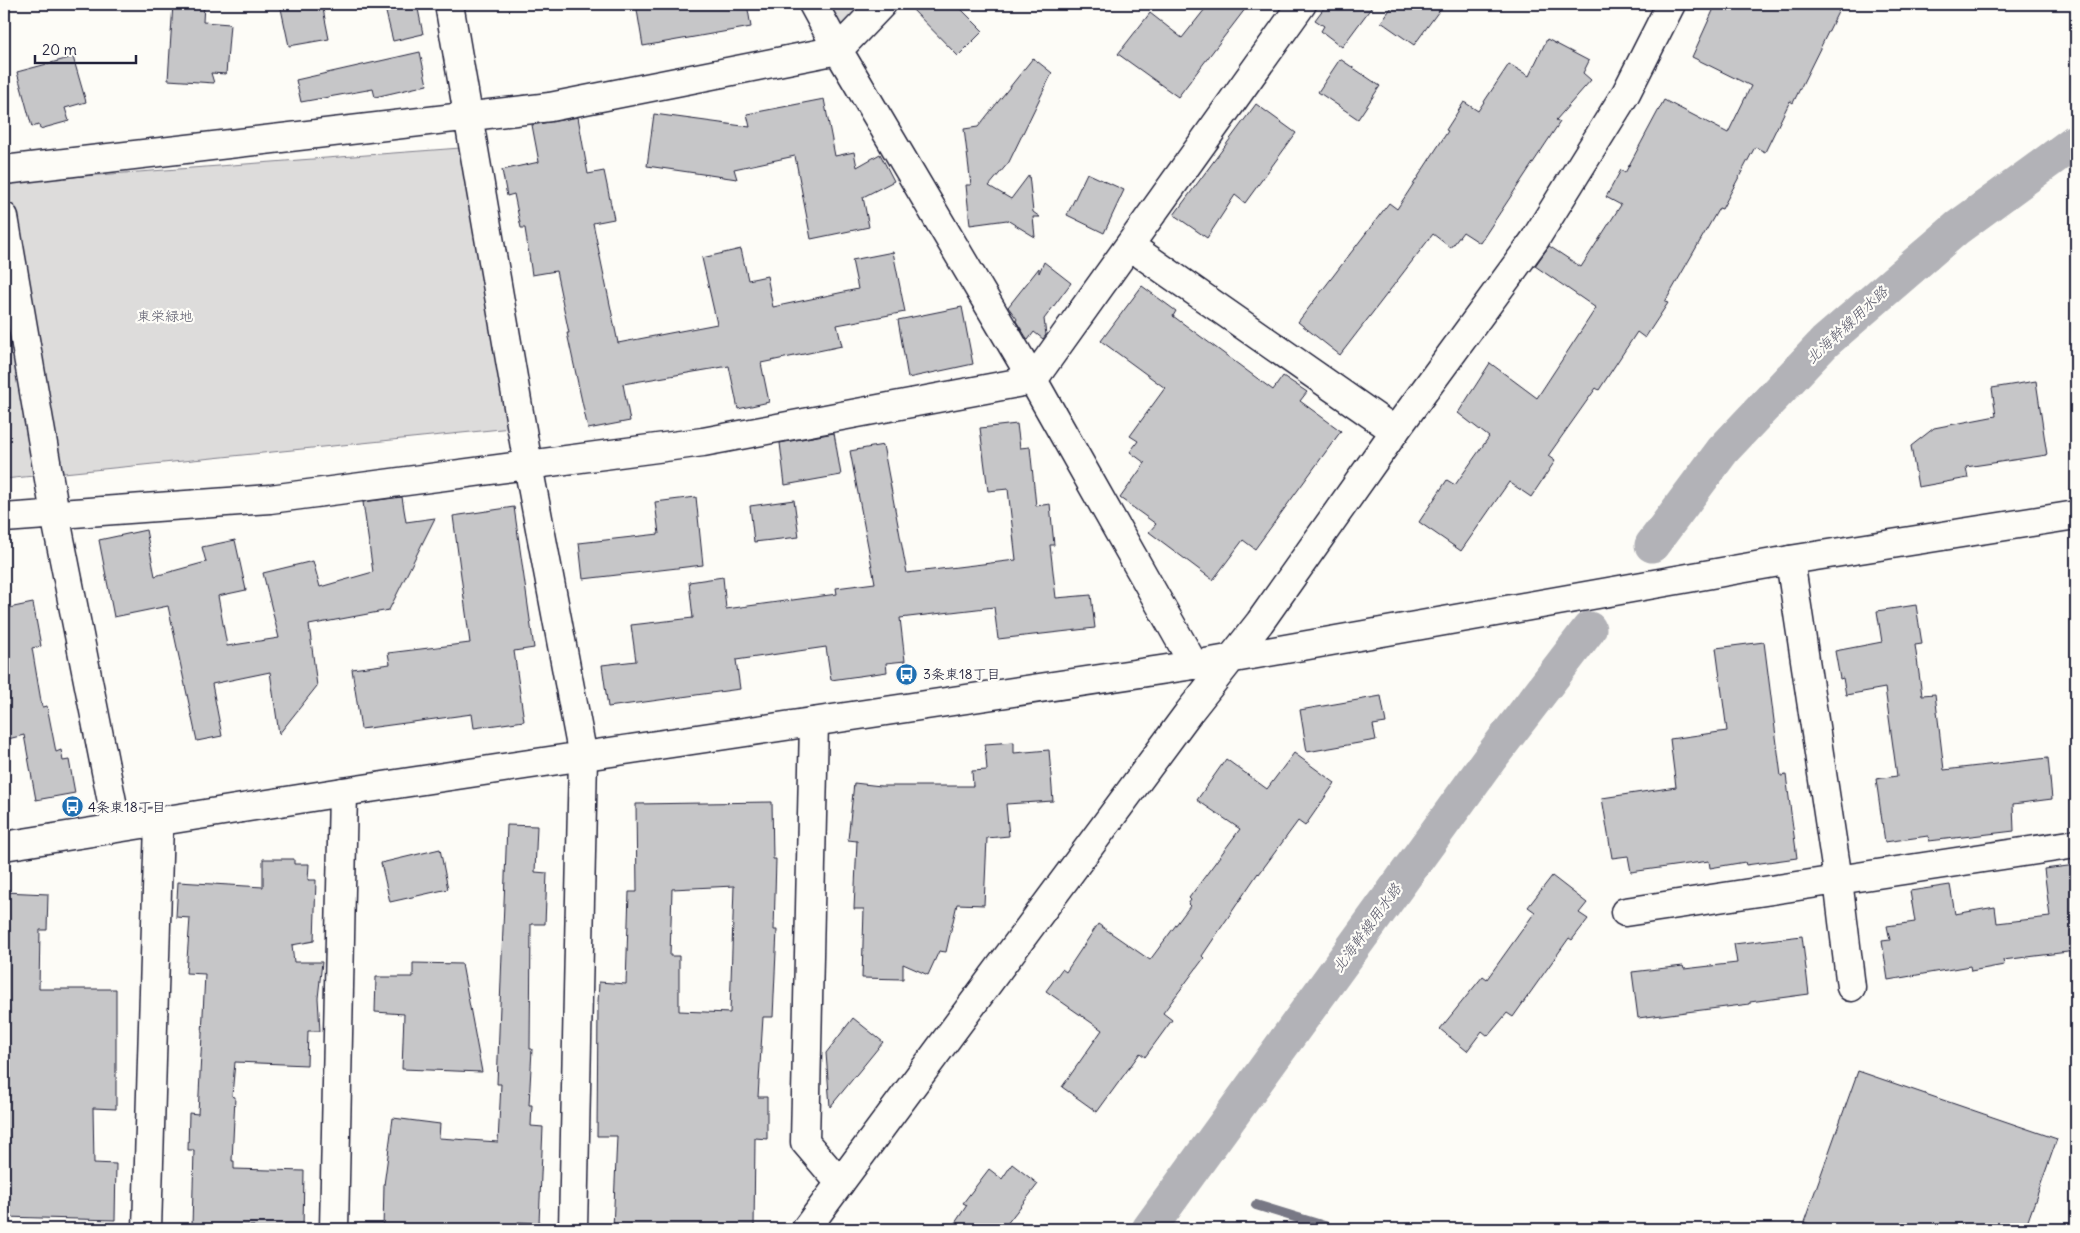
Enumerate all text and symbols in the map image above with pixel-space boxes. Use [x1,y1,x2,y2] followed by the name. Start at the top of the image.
[35,32,136,64] scale bar
[42,40,77,59] text: 20 m
[1802,281,1892,367] water label: 北海幹線用水路
[137,307,193,325] park label: 東栄緑地
[895,662,919,686] bus stop icon: 3条東18丁目
[923,665,1001,683] place label: 3条東18丁目
[60,795,84,819] bus stop icon: 4条東18丁目
[88,798,166,816] place label: 4条東18丁目
[1328,879,1406,976] water label: 北海幹線用水路

